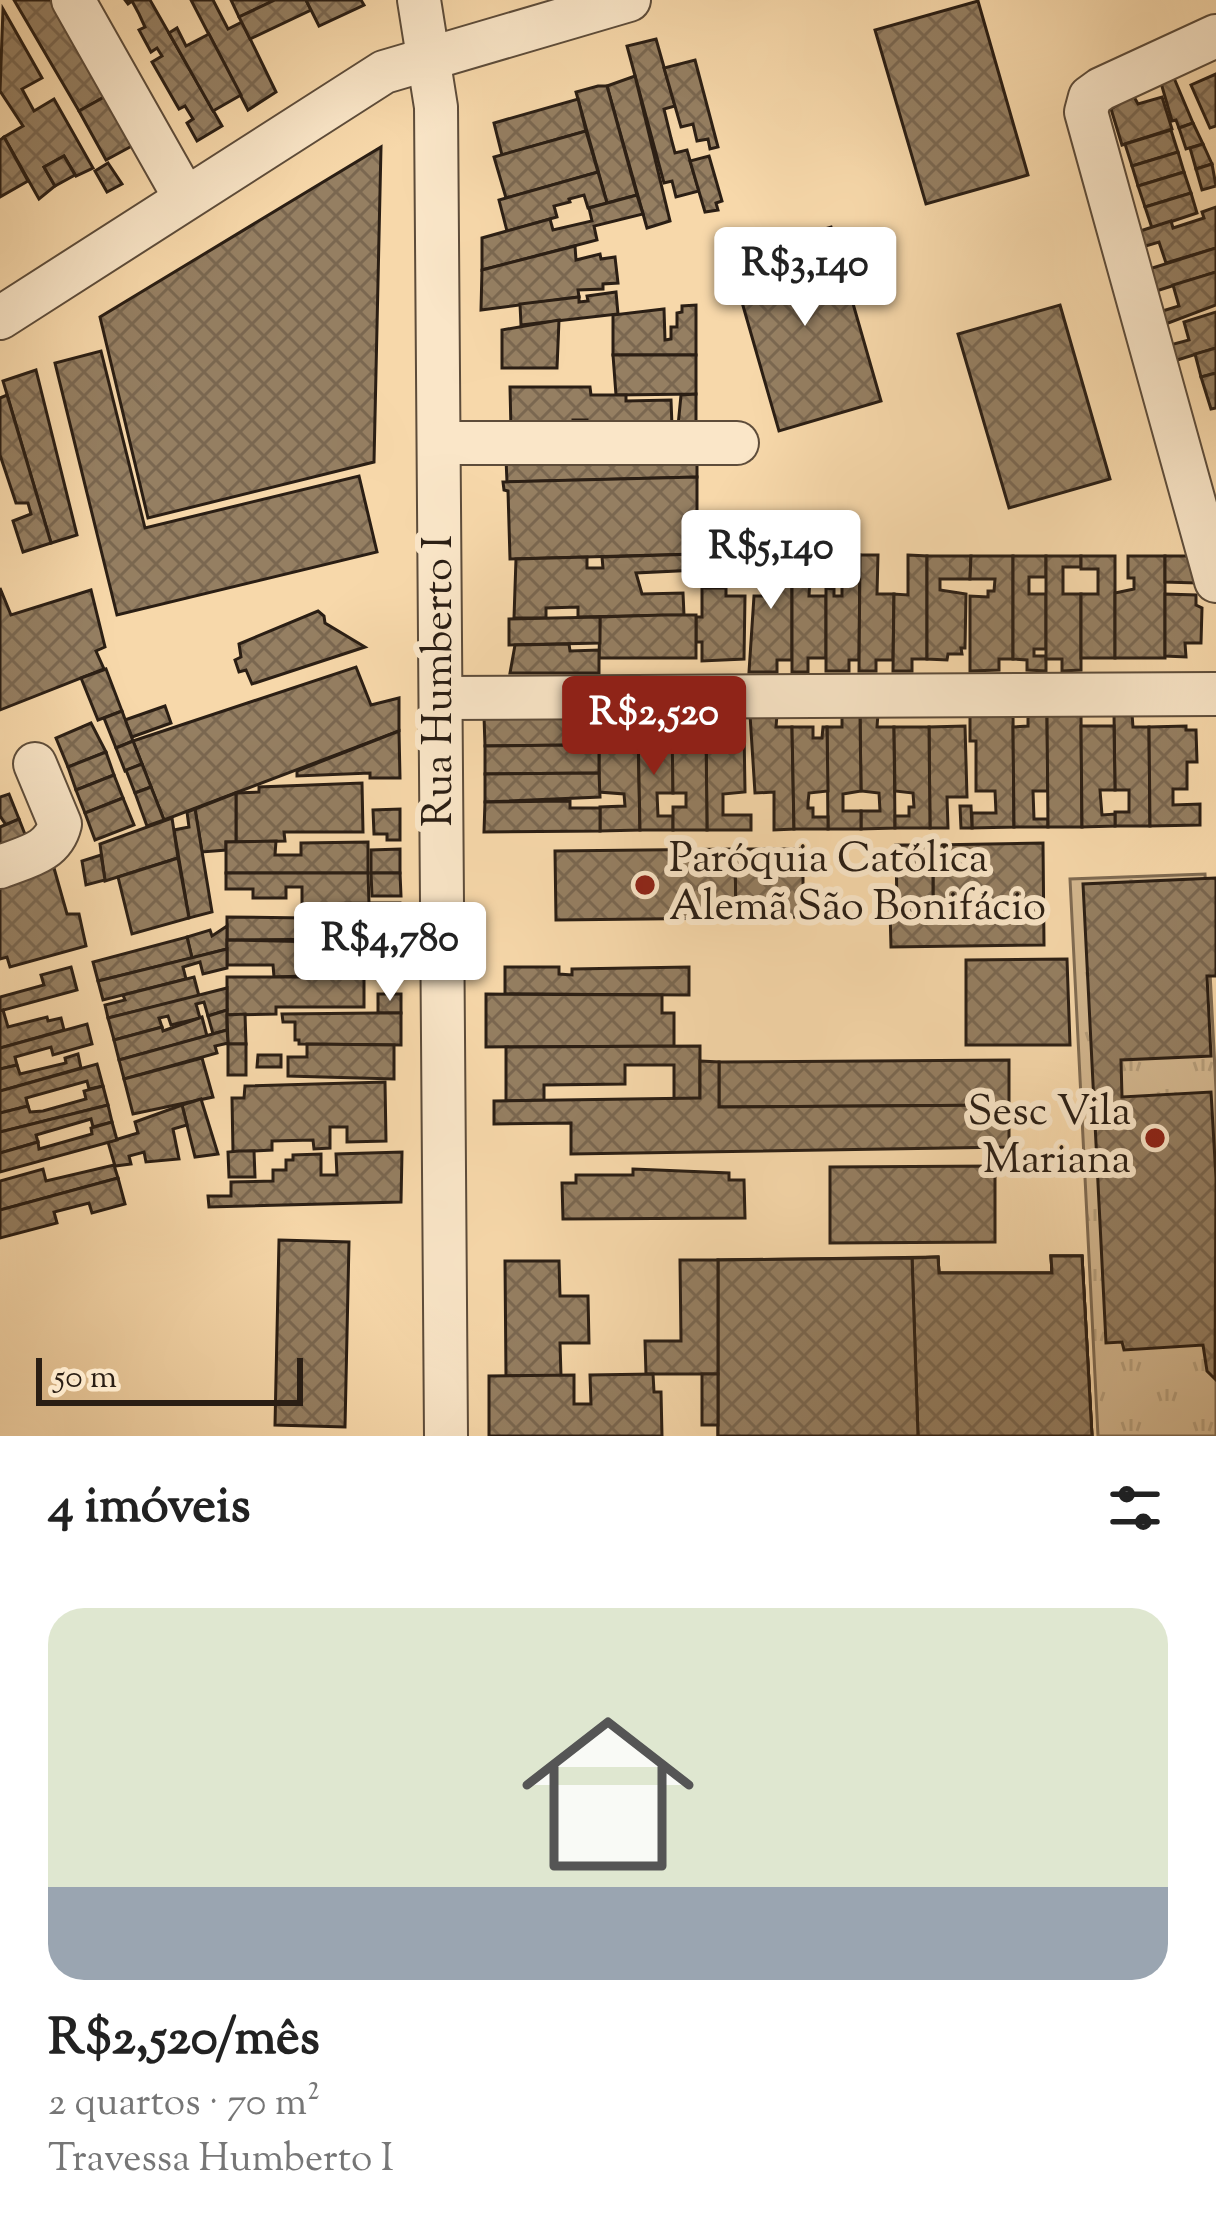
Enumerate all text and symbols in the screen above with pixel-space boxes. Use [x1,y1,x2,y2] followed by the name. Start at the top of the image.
[694,227,916,329] pin: R$3,140
[741,238,869,294] text: R$3,140
[660,510,882,612] pin: R$5,140
[708,521,834,577] text: R$5,140
[411,535,471,827] street label: Rua Humberto I
[543,676,765,778] pin: R$2,520
[589,687,719,743] text: R$2,520
[669,831,1046,939] place label: Paróquia Católica Alemã São Bonifácio
[632,872,658,898] marker: Paróquia Católica Alemã São Bonifácio
[279,902,501,1004] pin: R$4,780
[321,913,459,969] text: R$4,780
[968,1084,1131,1192] place label: Sesc Vila Mariana
[1142,1125,1168,1151] marker: Sesc Vila Mariana
[36,1352,303,1405] scale bar
[54,1355,117,1403] text: 50 m
[48,1472,251,1545] text: 4 imóveis
[1102,1475,1168,1541] icon: filters
[500,1686,716,1902] icon: home
[48,2004,320,2077] text: R$2,520/mês
[48,2077,320,2133] text: 2 quartos · 70 m²
[48,2133,394,2189] text: Travessa Humberto I

